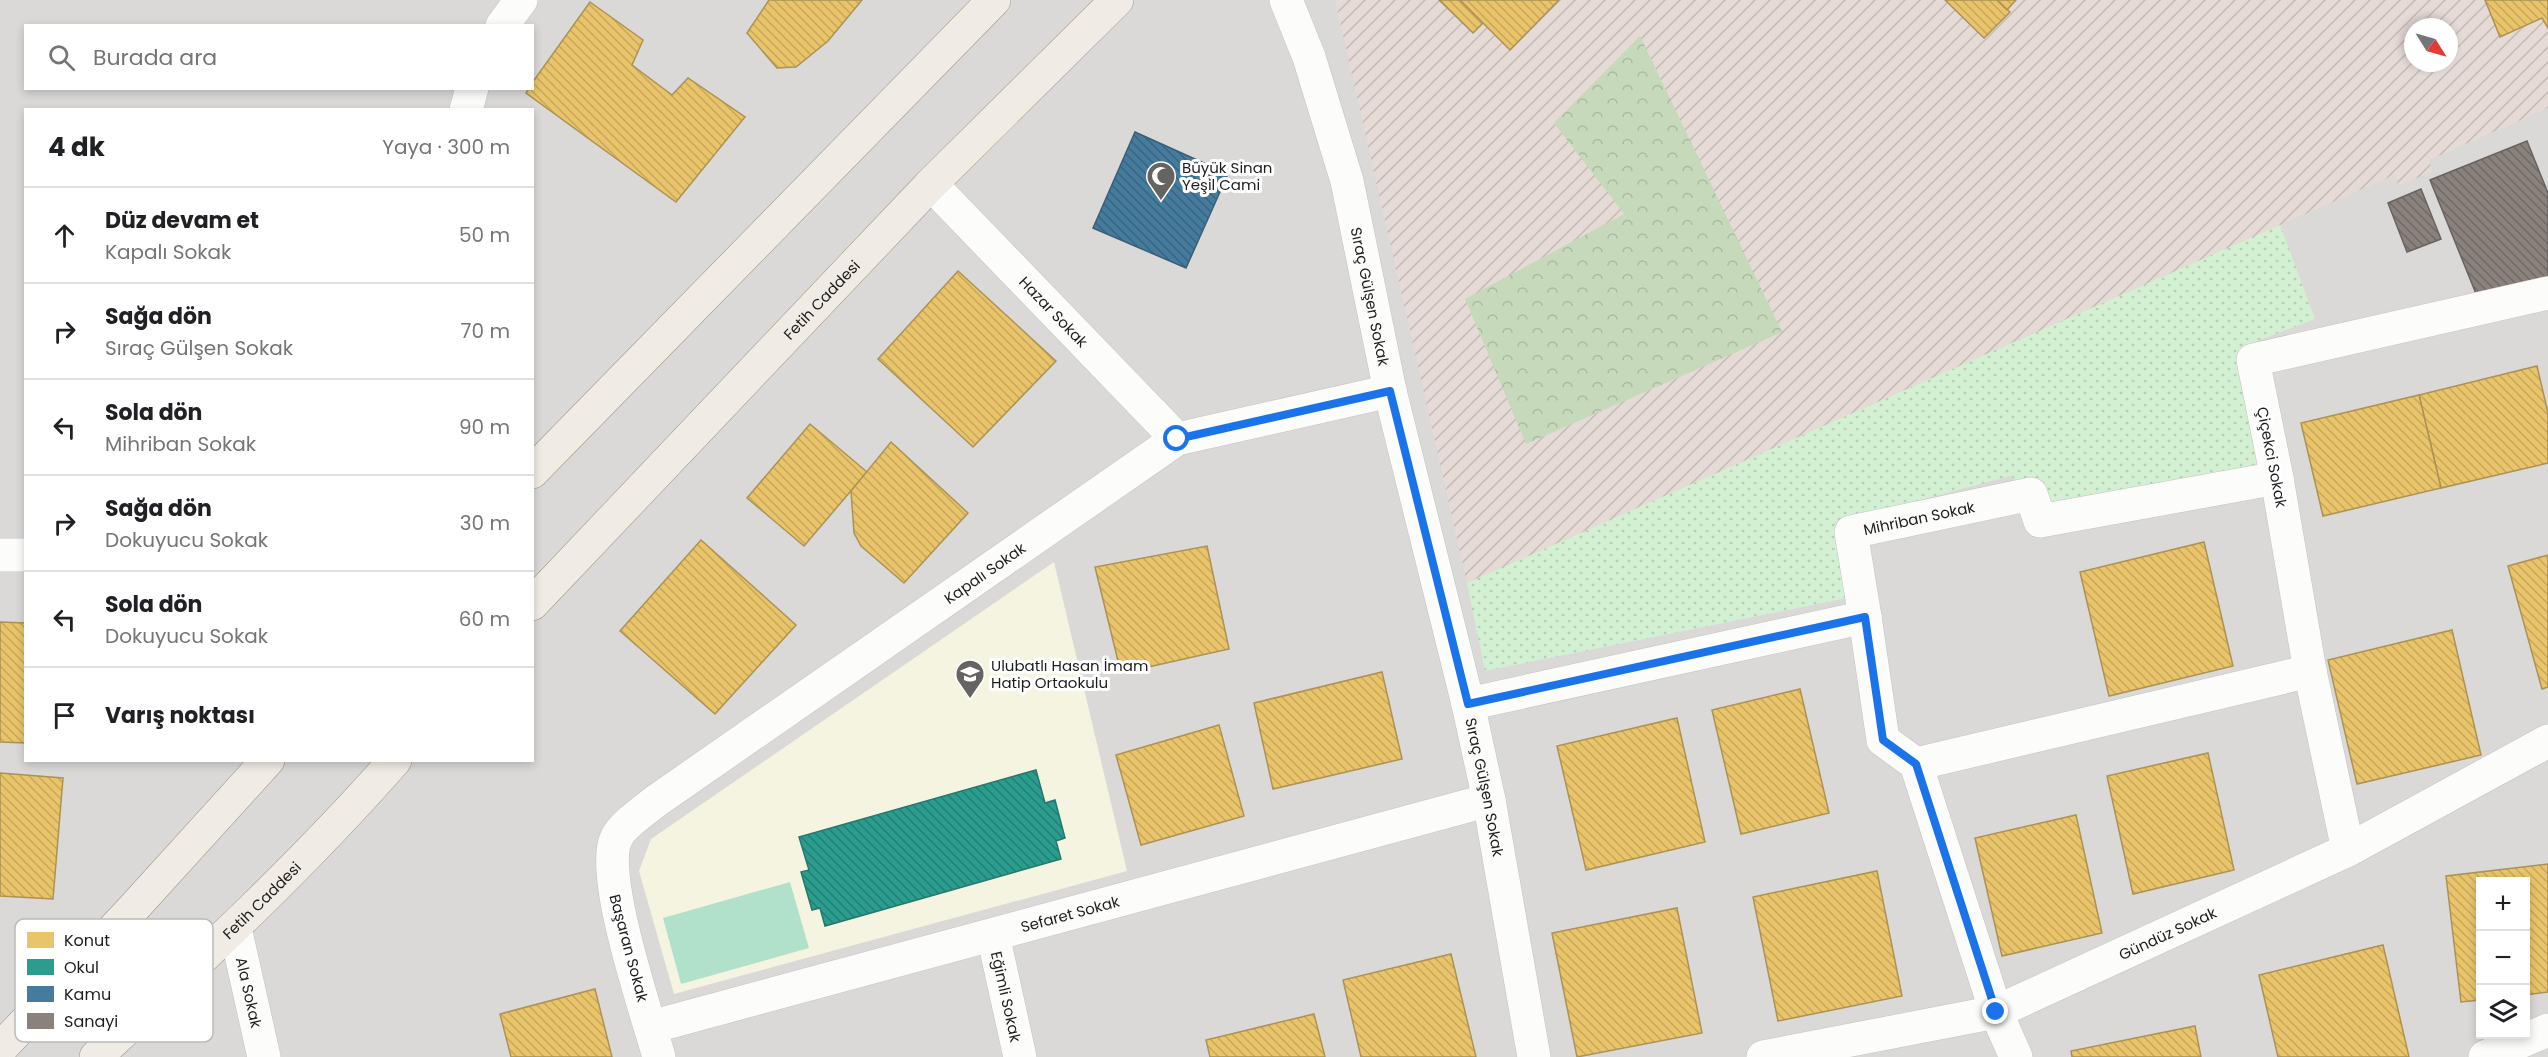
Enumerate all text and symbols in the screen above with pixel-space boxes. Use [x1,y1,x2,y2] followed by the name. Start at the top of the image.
[2404,18,2458,72] north arrow
[24,24,534,90] search box
[45,41,78,74] icon: search
[93,42,217,73] text: Burada ara
[48,129,105,165] text: 4 dk
[382,133,510,161] text: Yaya · 300 m
[1182,157,1272,195] place label: Büyük Sinan Yeşil Cami
[1145,160,1177,202] mosque icon: Büyük Sinan Yeşil Cami
[105,205,259,236] text: Düz devam et
[48,219,81,252] icon: ahead
[459,221,510,249] text: 50 m
[1346,225,1395,368] street label: Sıraç Gülşen Sokak
[105,238,231,266] text: Kapalı Sokak
[778,255,864,344] street label: Fetih Caddesi
[1015,271,1093,352] street label: Hazar Sokak
[105,301,212,332] text: Sağa dön
[48,315,81,348] icon: right
[461,317,510,345] text: 70 m
[105,334,293,362] text: Sıraç Gülşen Sokak
[105,397,202,428] text: Sola dön
[2252,405,2292,509] street label: Çiçekci Sokak
[48,411,81,444] icon: left
[459,413,510,441] text: 90 m
[1163,425,1189,451] route start
[105,430,256,458] text: Mihriban Sokak
[105,493,212,524] text: Sağa dön
[1861,496,1977,540] street label: Mihriban Sokak
[48,507,81,540] icon: right
[460,509,510,537] text: 30 m
[105,526,268,554] text: Dokuyucu Sokak
[940,537,1030,608] street label: Kapalı Sokak
[105,589,202,620] text: Sola dön
[48,603,81,636] icon: left
[459,605,510,633] text: 60 m
[105,622,268,650] text: Dokuyucu Sokak
[991,655,1148,693] place label: Ulubatlı Hasan İmam Hatip Ortaokulu
[954,658,986,700] school or university icon: Ulubatlı Hasan İmam Hatip Ortaokulu
[48,699,81,732] icon: arrive
[105,700,255,731] text: Varış noktası
[1461,716,1509,858] street label: Sıraç Gülşen Sokak
[217,857,305,944] street label: Fetih Caddesi
[2476,877,2530,1039] map controls
[2476,877,2530,931] button: +
[1018,890,1122,937] street label: Sefaret Sokak
[605,892,654,1004] street label: Başaran Sokak
[2115,901,2220,965] street label: Gündüz Sokak
[15,919,213,1042] legend
[64,929,110,952] text: Konut
[2476,931,2530,985] button: −
[986,949,1027,1044] street label: Eğimli Sokak
[231,955,268,1030] street label: Ala Sokak
[64,956,99,979] text: Okul
[64,983,111,1006] text: Kamu
[2476,985,2530,1039] button: layers
[1982,998,2008,1024] route end
[64,1010,118,1033] text: Sanayi

